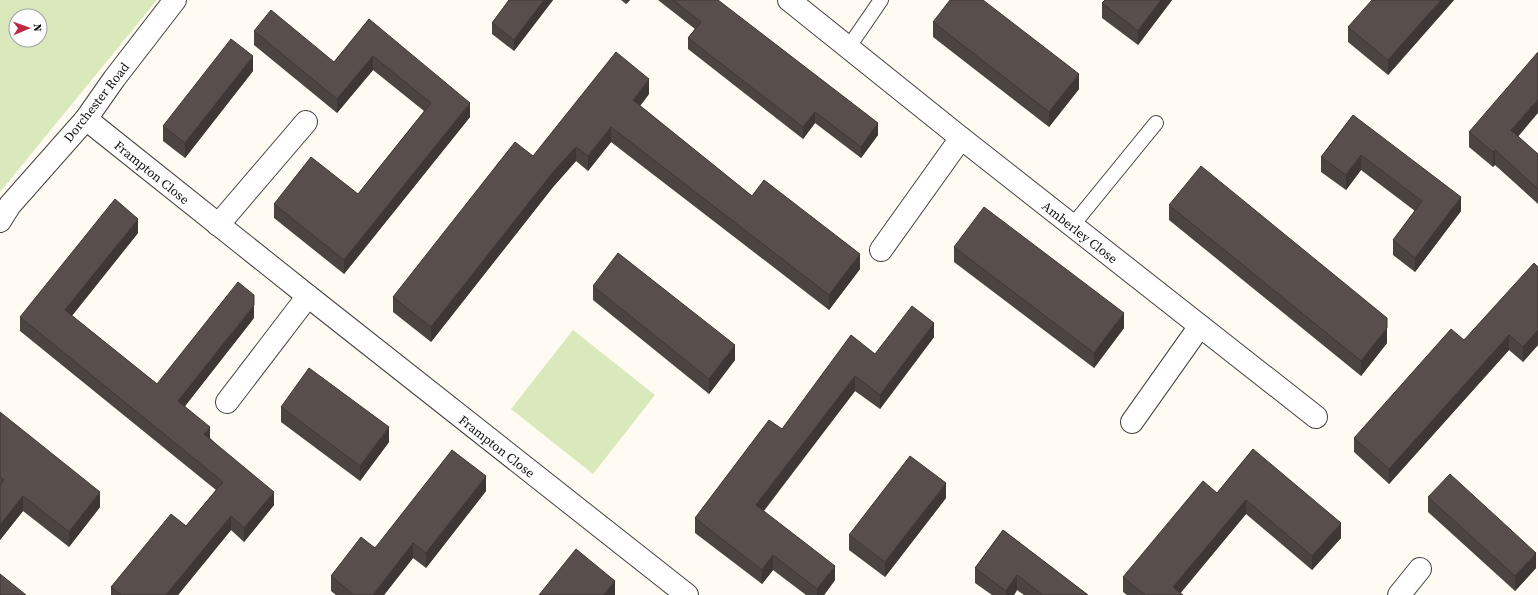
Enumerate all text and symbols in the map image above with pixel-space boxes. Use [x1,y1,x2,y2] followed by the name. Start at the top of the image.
[8,8,48,48] north arrow
[30,23,45,32] text: N
[60,58,133,146] street label: Dorchester Road
[111,137,193,208] street label: Frampton Close
[1038,198,1121,267] street label: Amberley Close
[455,411,538,482] street label: Frampton Close

